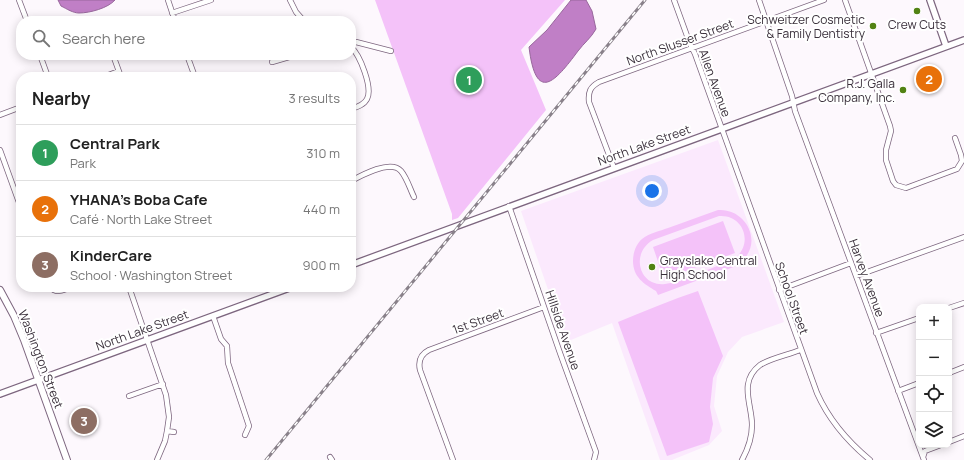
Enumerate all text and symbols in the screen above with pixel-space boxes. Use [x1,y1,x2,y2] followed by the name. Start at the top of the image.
[912,6,922,16] marker: Crew Cuts
[747,11,866,42] place label: Schweitzer Cosmetic & Family Dentistry
[624,15,736,69] street label: North Slusser Street
[16,16,356,60] search box
[888,16,946,33] place label: Crew Cuts
[868,21,878,31] marker: Schweitzer Cosmetic & Family Dentistry
[30,27,52,49] icon: search
[62,28,145,49] text: Search here
[695,47,735,119] street label: Allen Avenue
[916,64,942,94] pin: 2
[456,65,482,95] pin: 1
[818,75,895,106] place label: R.J. Galla Company, Inc.
[898,85,908,95] marker: R.J. Galla Company, Inc.
[32,87,90,110] text: Nearby
[288,89,340,107] text: 3 results
[595,120,693,170] street label: North Lake Street
[70,133,159,154] text: Central Park
[42,144,48,162] text: 1
[306,144,340,162] text: 310 m
[70,154,96,172] text: Park
[642,181,662,201] your location
[70,189,208,210] text: YHANA’s Boba Cafe
[41,200,49,218] text: 2
[303,200,340,218] text: 440 m
[70,210,212,228] text: Café · North Lake Street
[845,237,889,319] street label: Harvey Avenue
[70,245,152,266] text: KinderCare
[660,252,757,283] place label: Grayslake Central High School
[41,256,49,274] text: 3
[302,256,340,274] text: 900 m
[771,259,813,337] street label: School Street
[647,262,657,272] marker: Grayslake Central High School
[70,266,232,284] text: School · Washington Street
[541,288,585,372] street label: Hillside Avenue
[450,304,506,338] street label: 1st Street
[916,304,952,448] map controls
[916,304,952,340] button: +
[93,305,191,355] street label: North Lake Street
[14,307,68,411] street label: Washington Street
[916,340,952,376] button: −
[916,376,952,412] button: locate
[71,406,97,436] pin: 3
[916,412,952,448] button: layers

